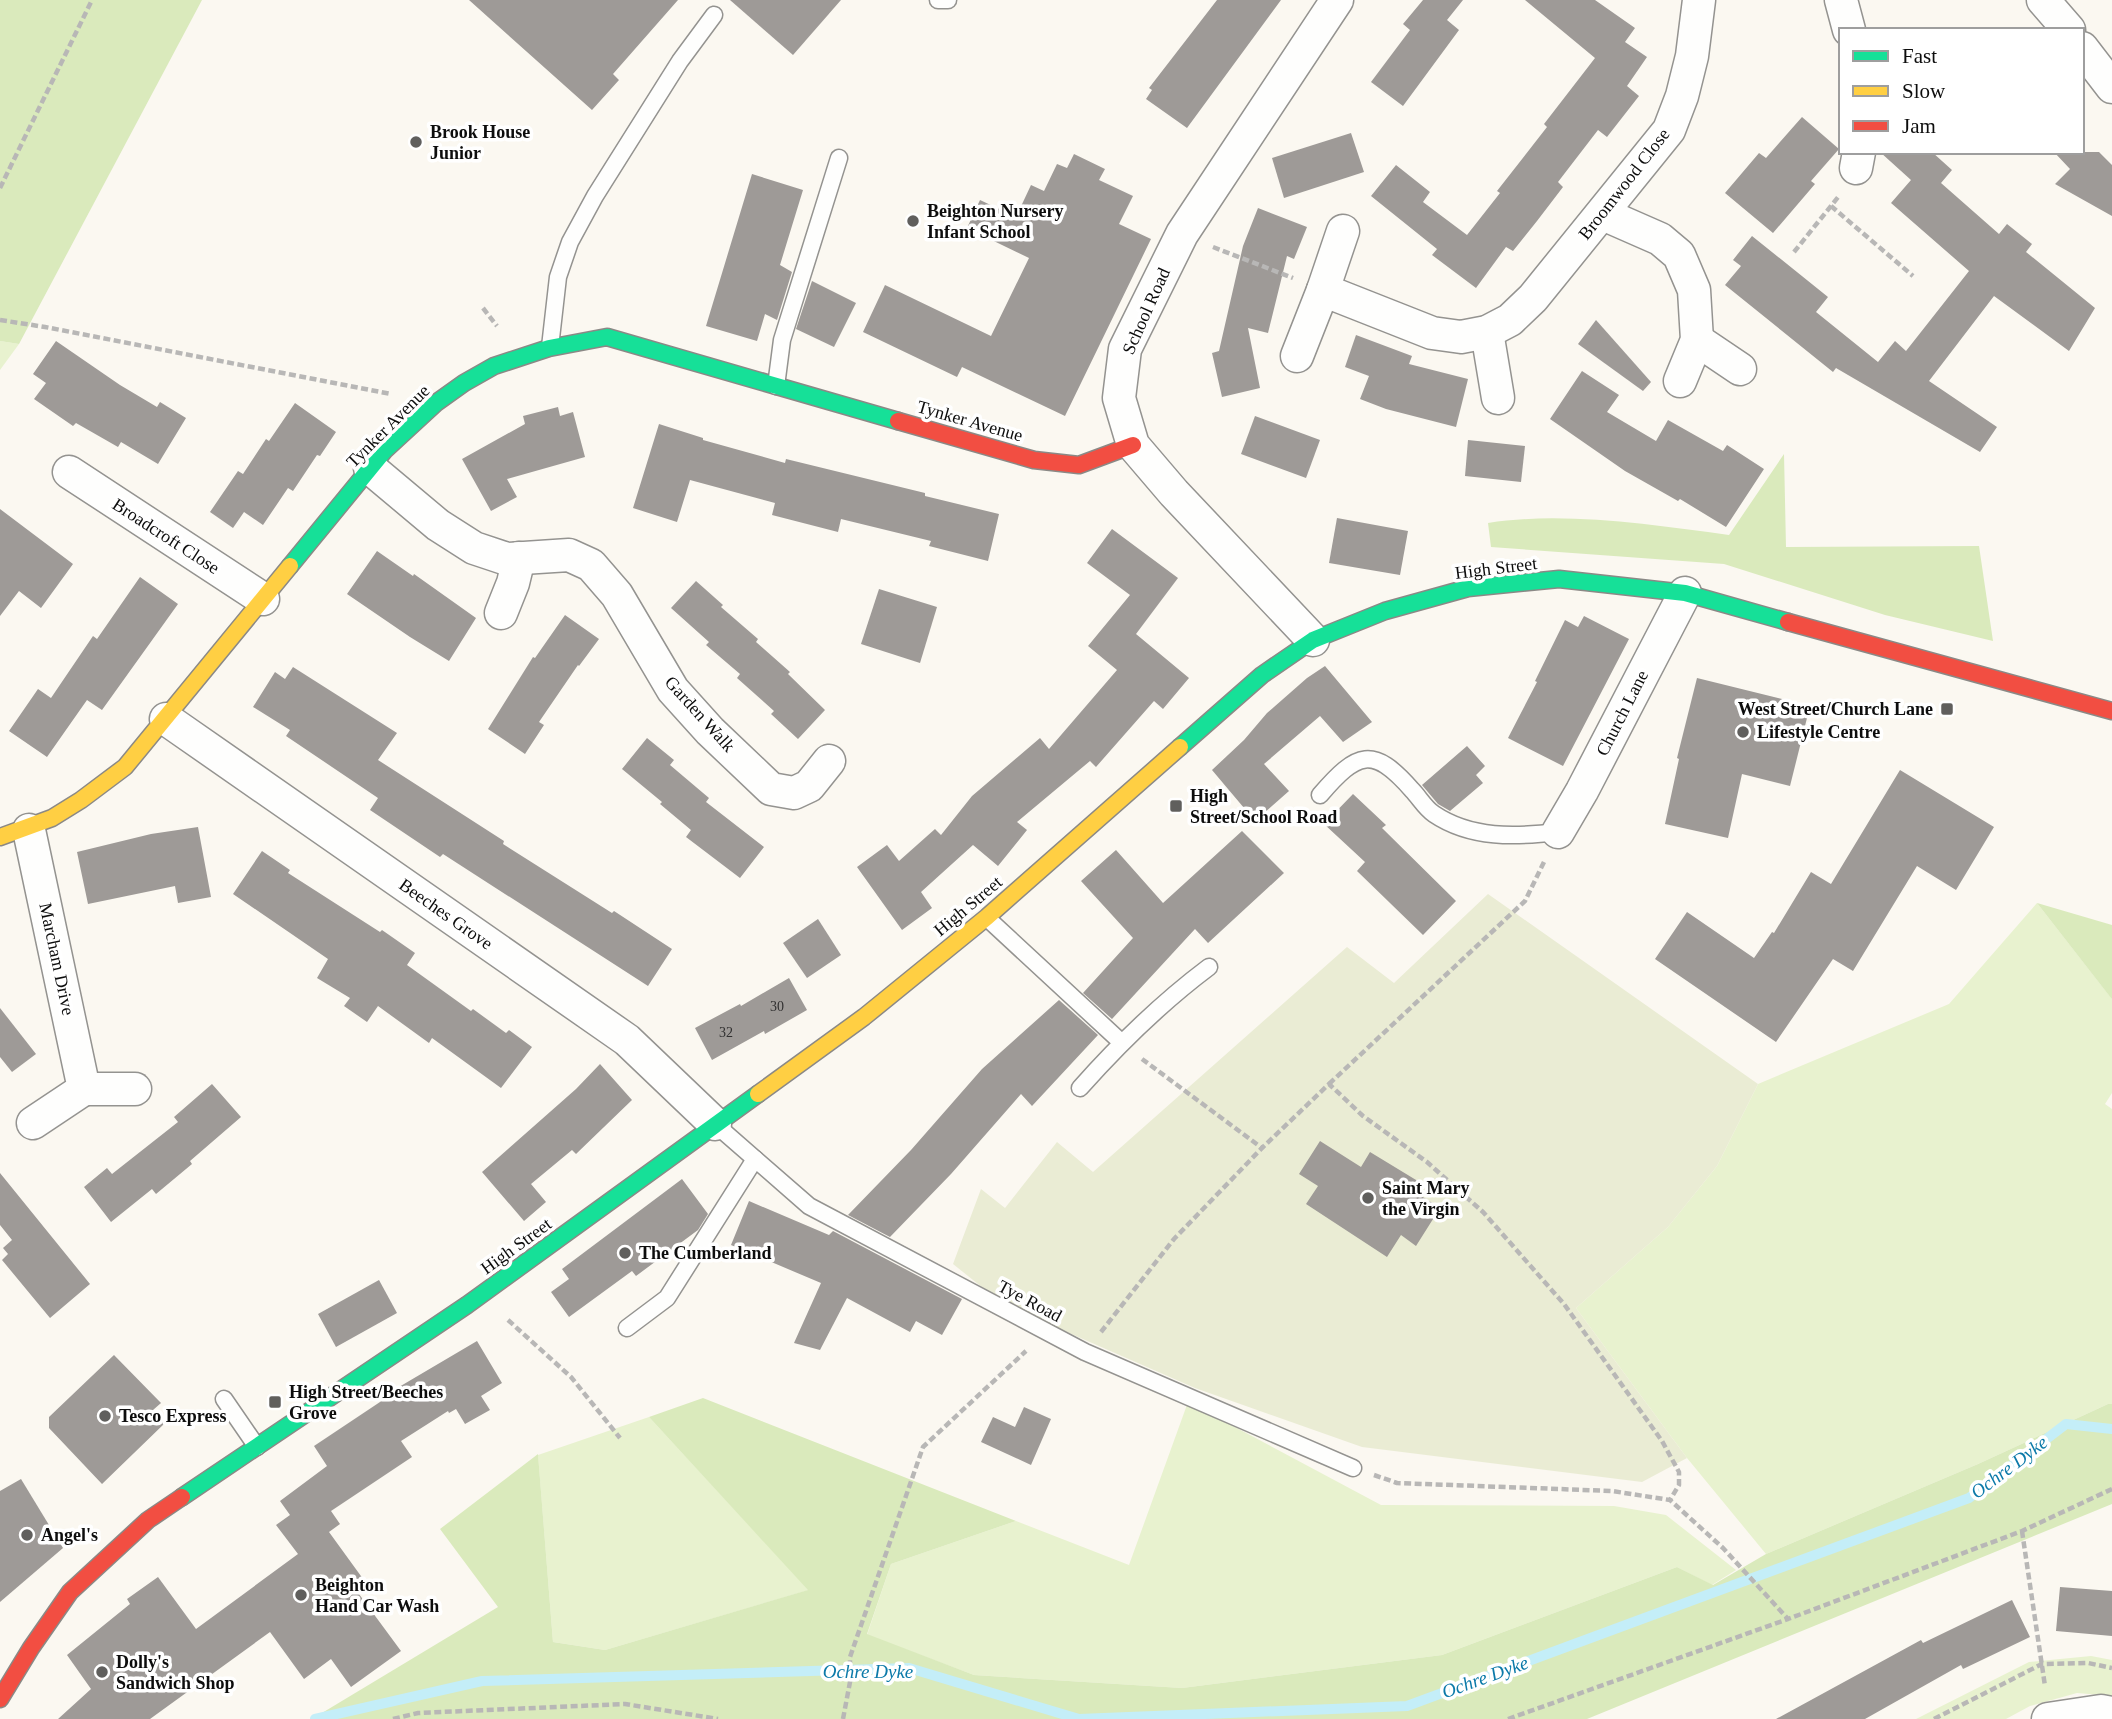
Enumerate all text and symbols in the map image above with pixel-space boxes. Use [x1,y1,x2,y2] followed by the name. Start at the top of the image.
[1839,28,2084,154] legend
[1902,44,1937,68] text: Fast
[1902,79,1946,103] text: Slow
[1902,114,1936,138] text: Jam
[430,122,530,163] place label: Brook House Junior
[1574,124,1674,244] street label: Broomwood Close
[408,134,424,150] marker: Brook House Junior
[927,201,1064,242] place label: Beighton Nursery Infant School
[905,213,921,229] marker: Beighton Nursery Infant School
[1118,265,1174,357] street label: School Road
[342,380,434,472] street label: Tynker Avenue
[915,396,1025,446] street label: Tynker Avenue
[109,494,223,578] street label: Broadcroft Close
[1454,553,1538,583] street label: High Street
[1592,667,1652,759] street label: Church Lane
[661,672,739,756] street label: Garden Walk
[1738,699,1933,719] place label: West Street/Church Lane
[1939,701,1955,717] marker: West Street/Church Lane
[1757,722,1880,742] place label: Lifestyle Centre
[1735,724,1751,740] marker: Lifestyle Centre
[1190,786,1337,827] place label: High Street/School Road
[1168,798,1184,814] marker: High Street/School Road
[930,872,1006,940] street label: High Street
[395,874,497,954] street label: Beeches Grove
[35,901,79,1017] street label: Marcham Drive
[770,999,784,1014] house number: 30
[719,1025,733,1040] house number: 32
[1382,1178,1470,1219] place label: Saint Mary the Virgin
[1360,1190,1376,1206] marker: Saint Mary the Virgin
[477,1214,555,1278] street label: High Street
[639,1243,772,1263] place label: The Cumberland
[617,1245,633,1261] marker: The Cumberland
[995,1276,1065,1326] street label: Tye Road
[289,1382,443,1423] place label: High Street/Beeches Grove
[267,1394,283,1410] marker: High Street/Beeches Grove
[119,1406,227,1426] place label: Tesco Express
[97,1408,113,1424] marker: Tesco Express
[1967,1431,2051,1503] water label: Ochre Dyke
[41,1525,98,1545] place label: Angel's
[19,1527,35,1543] marker: Angel's
[315,1575,439,1616] place label: Beighton Hand Car Wash
[293,1587,309,1603] marker: Beighton Hand Car Wash
[116,1652,235,1693] place label: Dolly's Sandwich Shop
[1439,1652,1531,1702] water label: Ochre Dyke
[823,1661,913,1682] water label: Ochre Dyke
[94,1664,110,1680] marker: Dolly's Sandwich Shop

